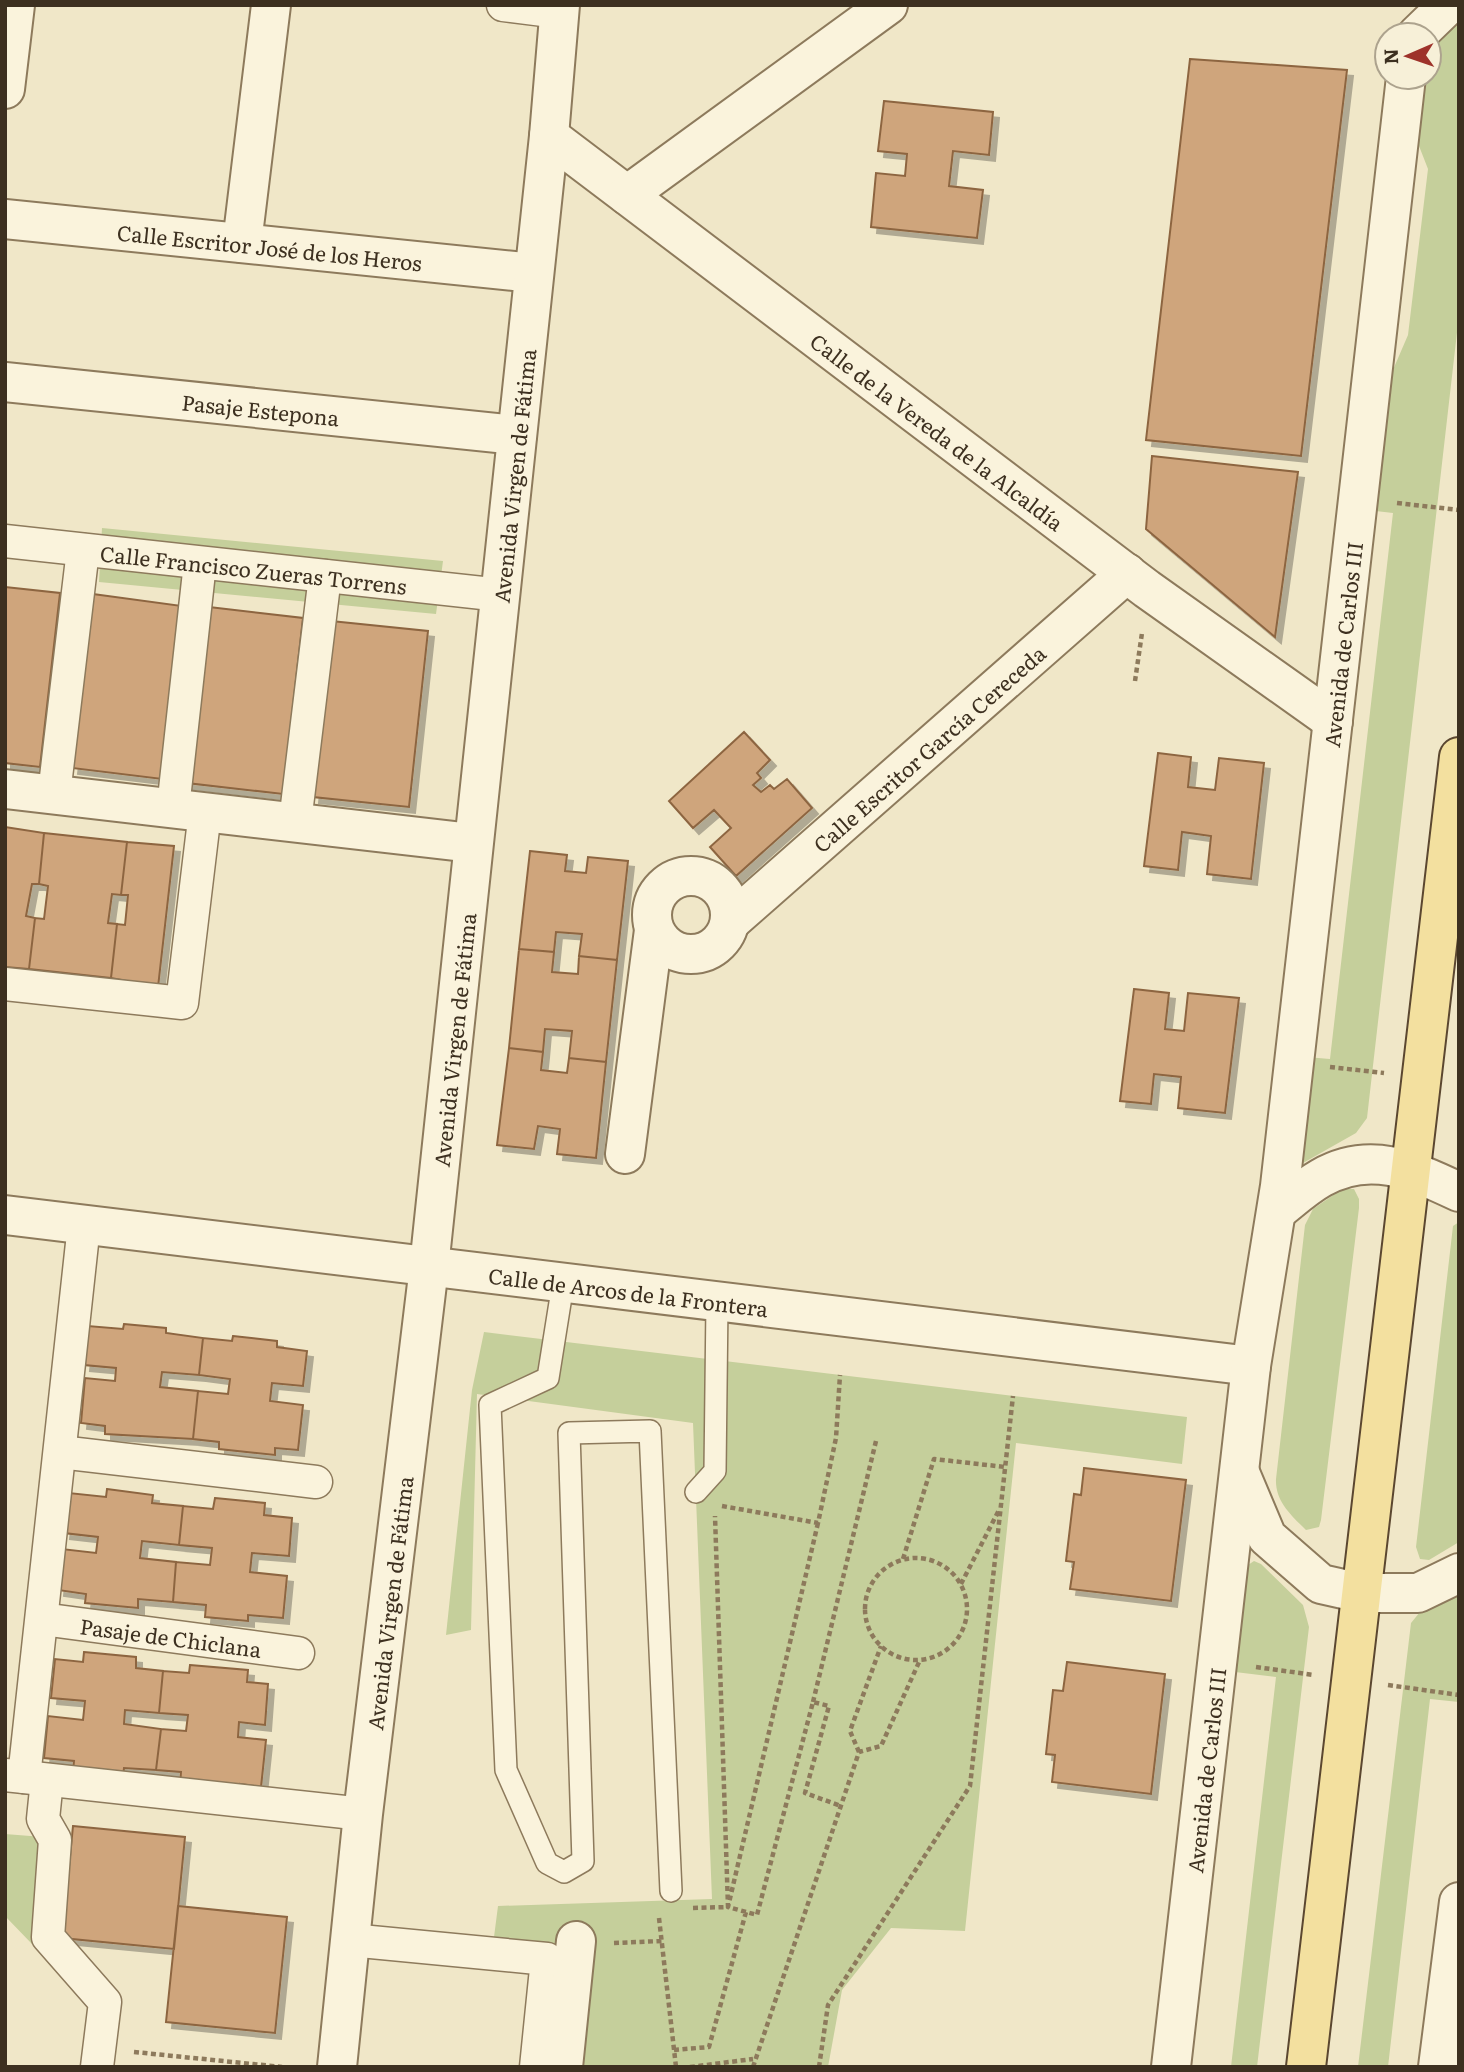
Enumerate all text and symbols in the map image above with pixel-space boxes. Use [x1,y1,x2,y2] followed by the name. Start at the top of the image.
[1373,21,1443,91] north arrow
[1376,48,1404,65] text: N
[116,215,424,277] street label: Calle Escritor José de los Heros
[805,324,1072,537] street label: Calle de la Vereda de la Alcaldía
[484,346,542,604] street label: Avenida Virgen de Fátima
[180,385,341,432] street label: Pasaje Estepona
[99,536,408,600] street label: Calle Francisco Zueras Torrens
[1314,540,1369,749] street label: Avenida de Carlos III
[805,636,1052,858] street label: Calle Escritor García Cereceda
[424,910,482,1168] street label: Avenida Virgen de Fátima
[487,1258,771,1323] street label: Calle de Arcos de la Frontera
[358,1474,419,1732] street label: Avenida Virgen de Fátima
[78,1609,264,1664] street label: Pasaje de Chiclana
[1178,1666,1232,1874] street label: Avenida de Carlos III

